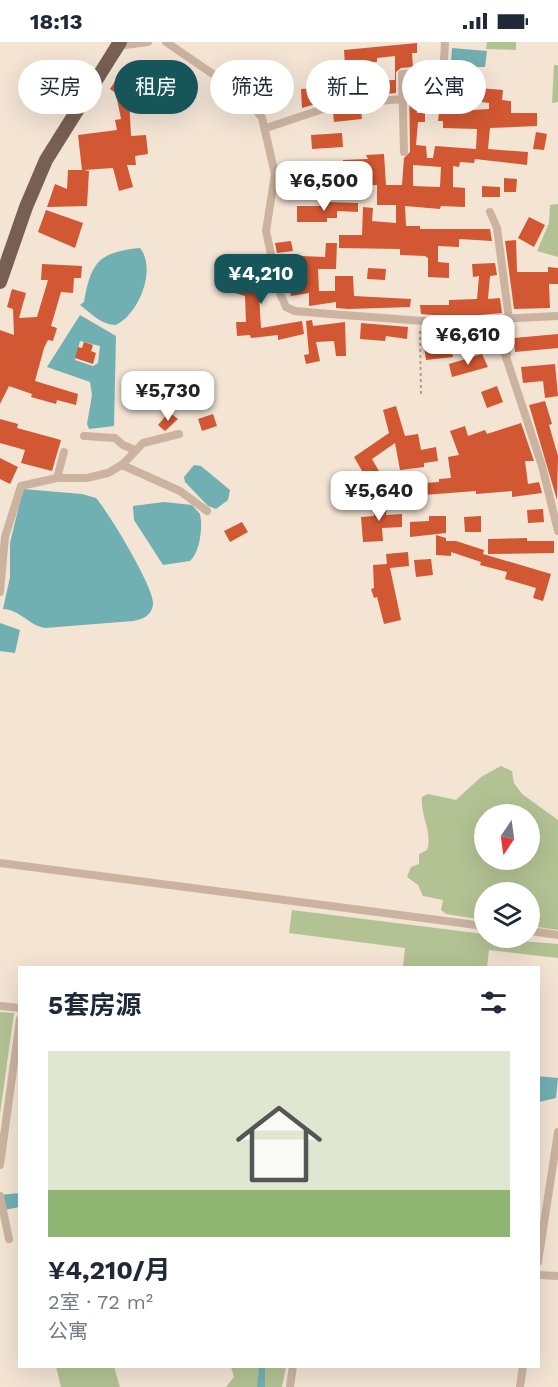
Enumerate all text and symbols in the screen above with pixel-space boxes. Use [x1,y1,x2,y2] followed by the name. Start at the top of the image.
[30,9,82,34] text: 18:13
[18,60,102,114] chip: 买房
[114,60,198,114] chip: 租房
[210,60,294,114] chip: 筛选
[306,60,390,114] chip: 新上
[402,60,486,114] chip: 公寓
[275,161,373,212] pin: ¥6,500
[290,168,358,192] text: ¥6,500
[212,254,310,305] pin: ¥4,210
[228,261,294,285] text: ¥4,210
[419,315,517,366] pin: ¥6,610
[436,322,500,346] text: ¥6,610
[119,371,217,422] pin: ¥5,730
[135,378,201,402] text: ¥5,730
[330,471,428,522] pin: ¥5,640
[345,478,413,502] text: ¥5,640
[474,804,540,870] north arrow
[474,804,540,948] map controls
[474,882,540,948] button: layers
[477,986,510,1019] icon: filters
[48,990,141,1020] text: 5套房源
[225,1090,333,1198] icon: home
[48,1255,171,1285] text: ¥4,210/月
[48,1290,153,1314] text: 2室 · 72 m²
[48,1319,88,1343] text: 公寓

